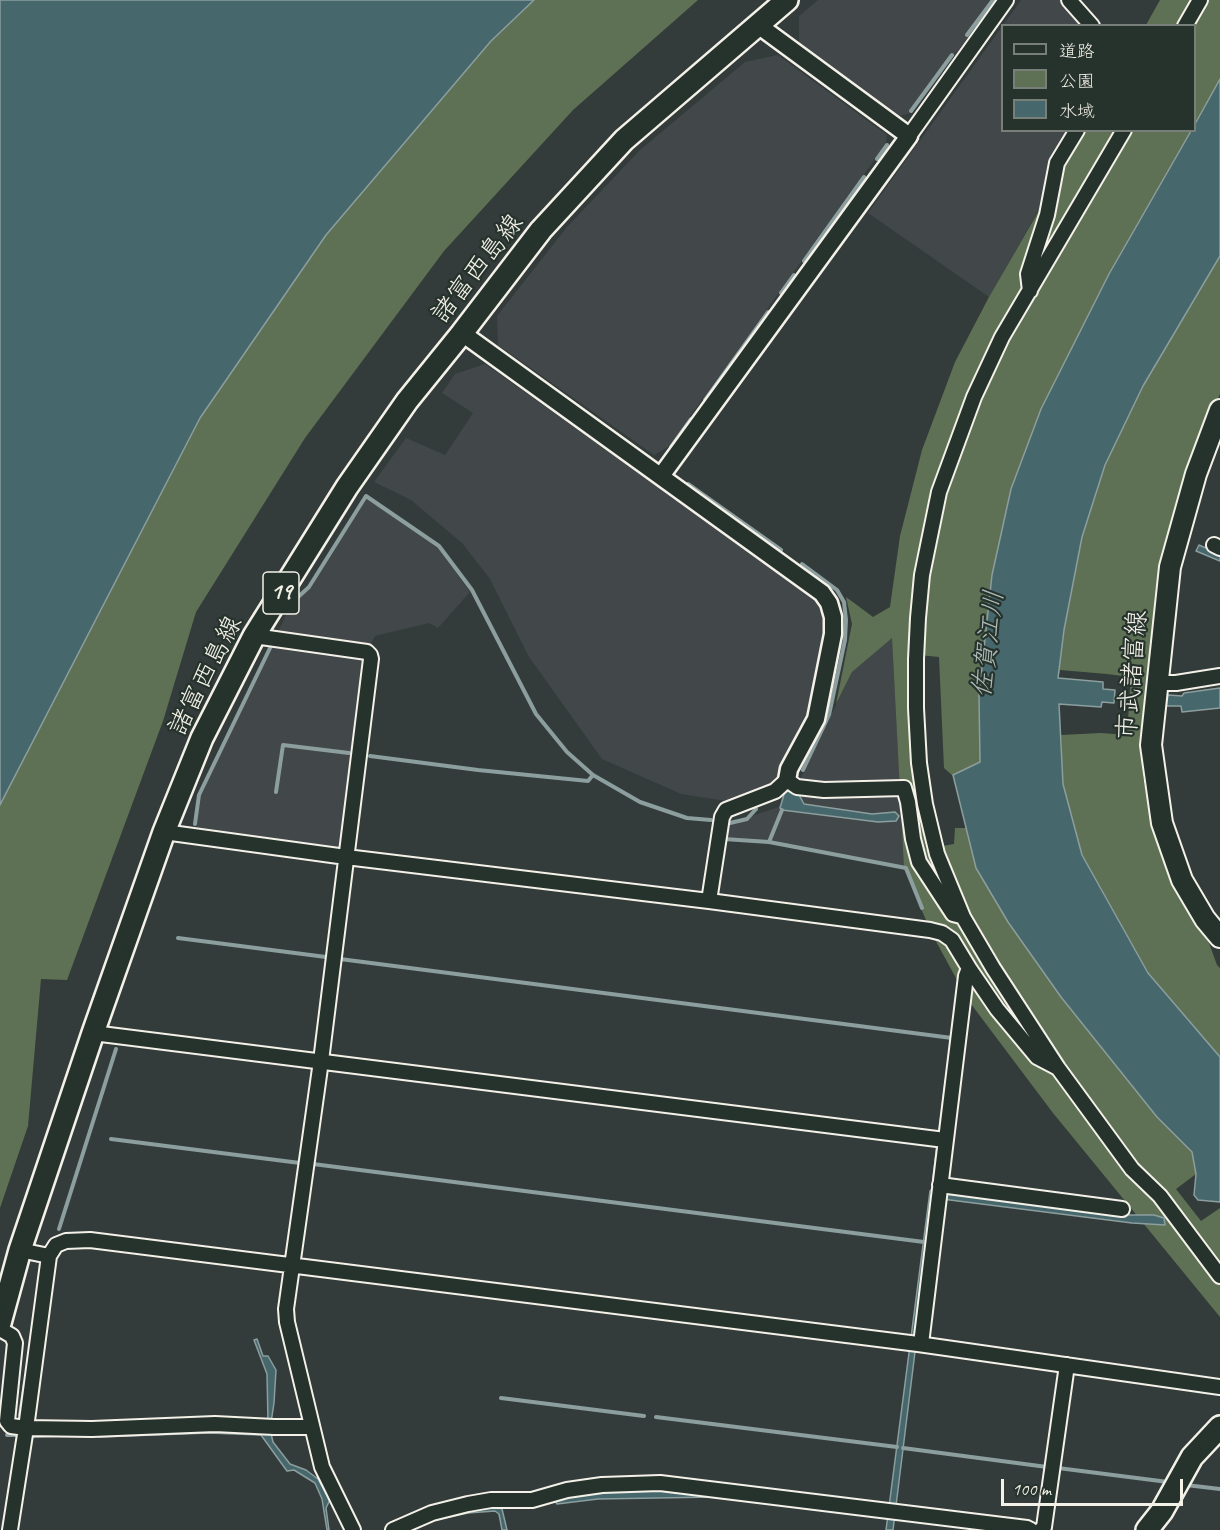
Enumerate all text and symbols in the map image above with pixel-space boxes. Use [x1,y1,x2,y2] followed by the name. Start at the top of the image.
[1001,24,1196,132] legend
[1059,40,1095,62] text: 道路
[1059,70,1095,92] text: 公園
[1059,100,1095,122] text: 水域
[426,208,530,330] street label: 諸富西島線
[263,572,299,614] road number: 19
[966,588,1012,700] water label: 佐賀江川
[1112,609,1154,741] street label: 市武諸富線
[163,611,249,741] street label: 諸富西島線
[1004,1467,1186,1505] scale bar
[1012,1478,1051,1500] text: 100 m

